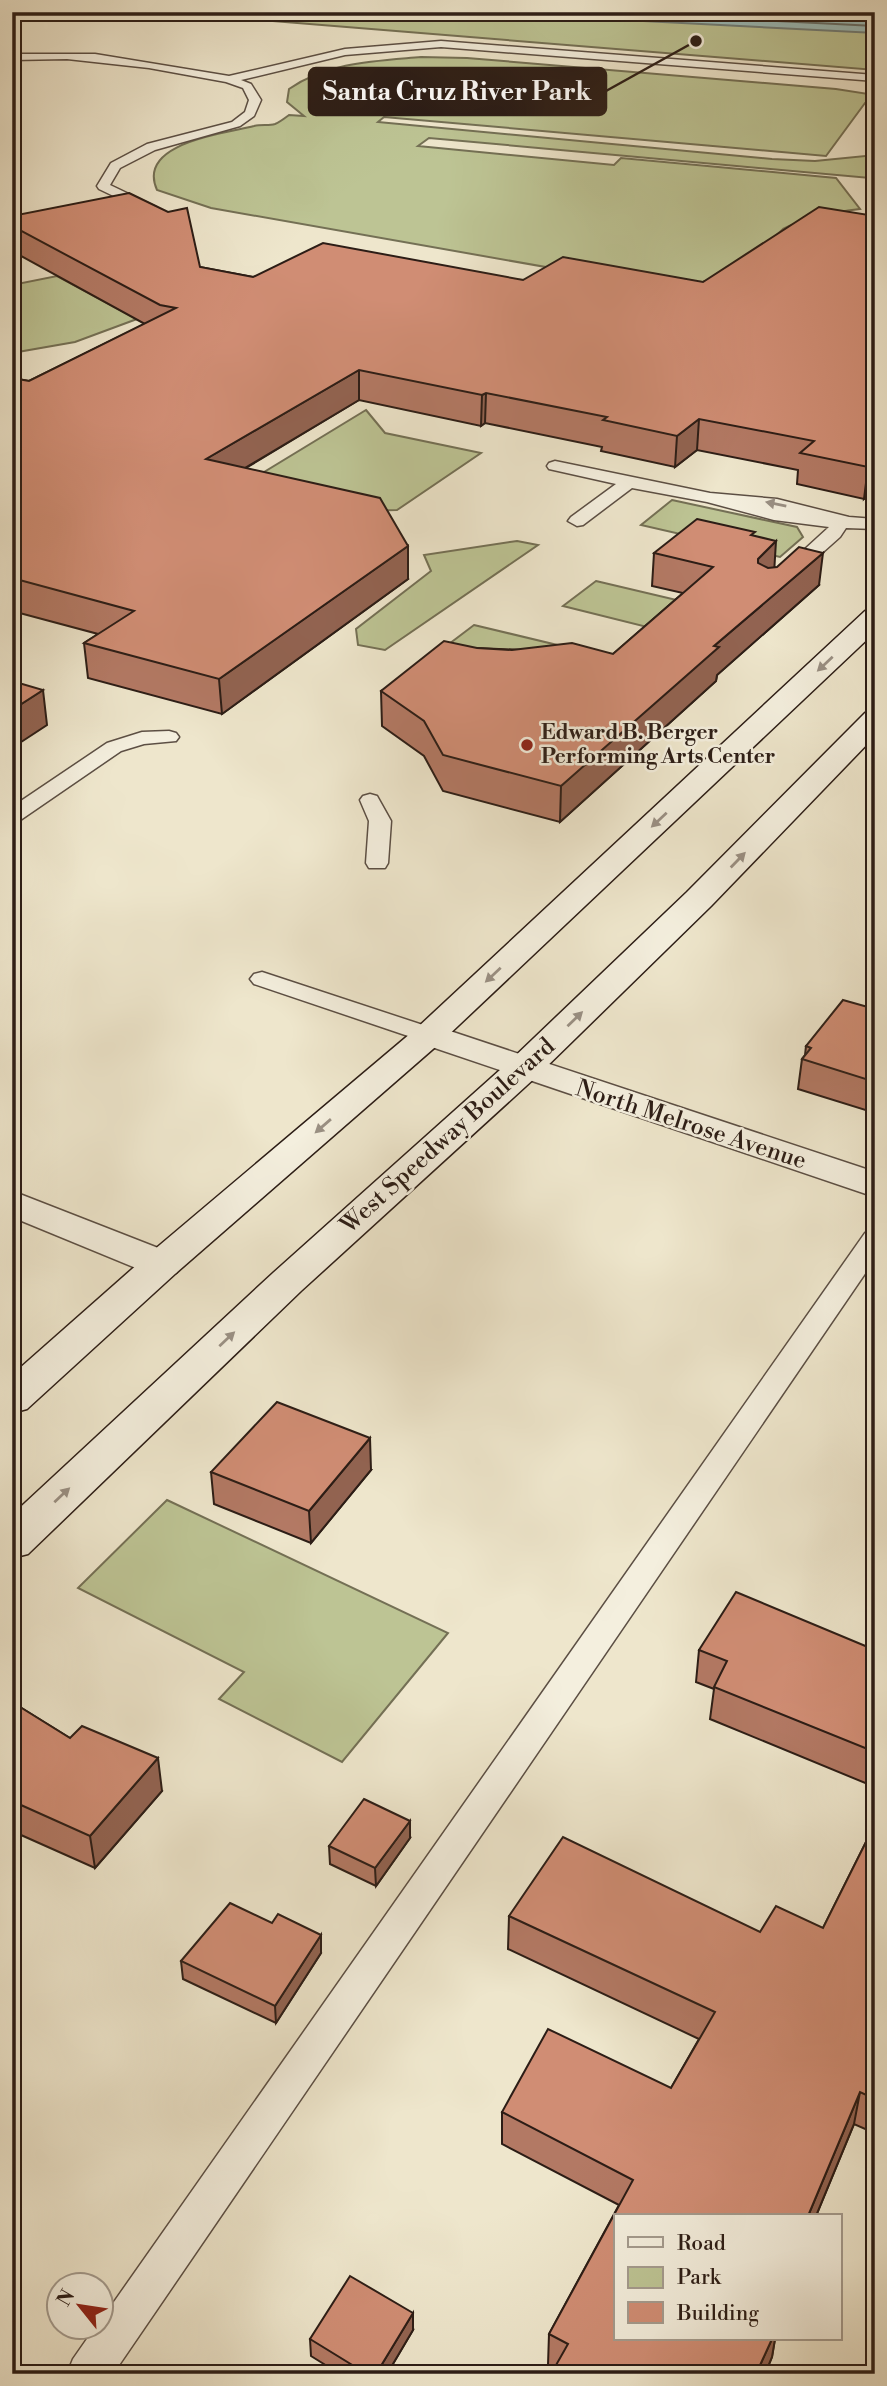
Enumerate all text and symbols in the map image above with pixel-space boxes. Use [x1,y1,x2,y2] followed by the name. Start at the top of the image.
[309,68,606,115] callout: Santa Cruz River Park
[323,76,592,108] text: Santa Cruz River Park
[765,498,787,509] one-way arrow
[817,656,834,672] one-way arrow
[541,720,775,770] place label: Edward B. Berger Performing Arts Center
[519,737,535,753] marker: Edward B. Berger Performing Arts Center
[651,811,668,827] one-way arrow
[729,851,746,868] one-way arrow
[485,967,502,983] one-way arrow
[567,1011,583,1028] one-way arrow
[334,1031,562,1241] street label: West Speedway Boulevard
[572,1074,810,1176] street label: North Melrose Avenue
[314,1118,332,1134] one-way arrow
[218,1331,235,1347] one-way arrow
[53,1487,70,1503] one-way arrow
[614,2214,842,2340] legend
[677,2231,726,2257] text: Road
[677,2265,722,2291] text: Park
[46,2270,116,2340] north arrow
[52,2285,80,2311] text: N
[676,2301,759,2327] text: Building

